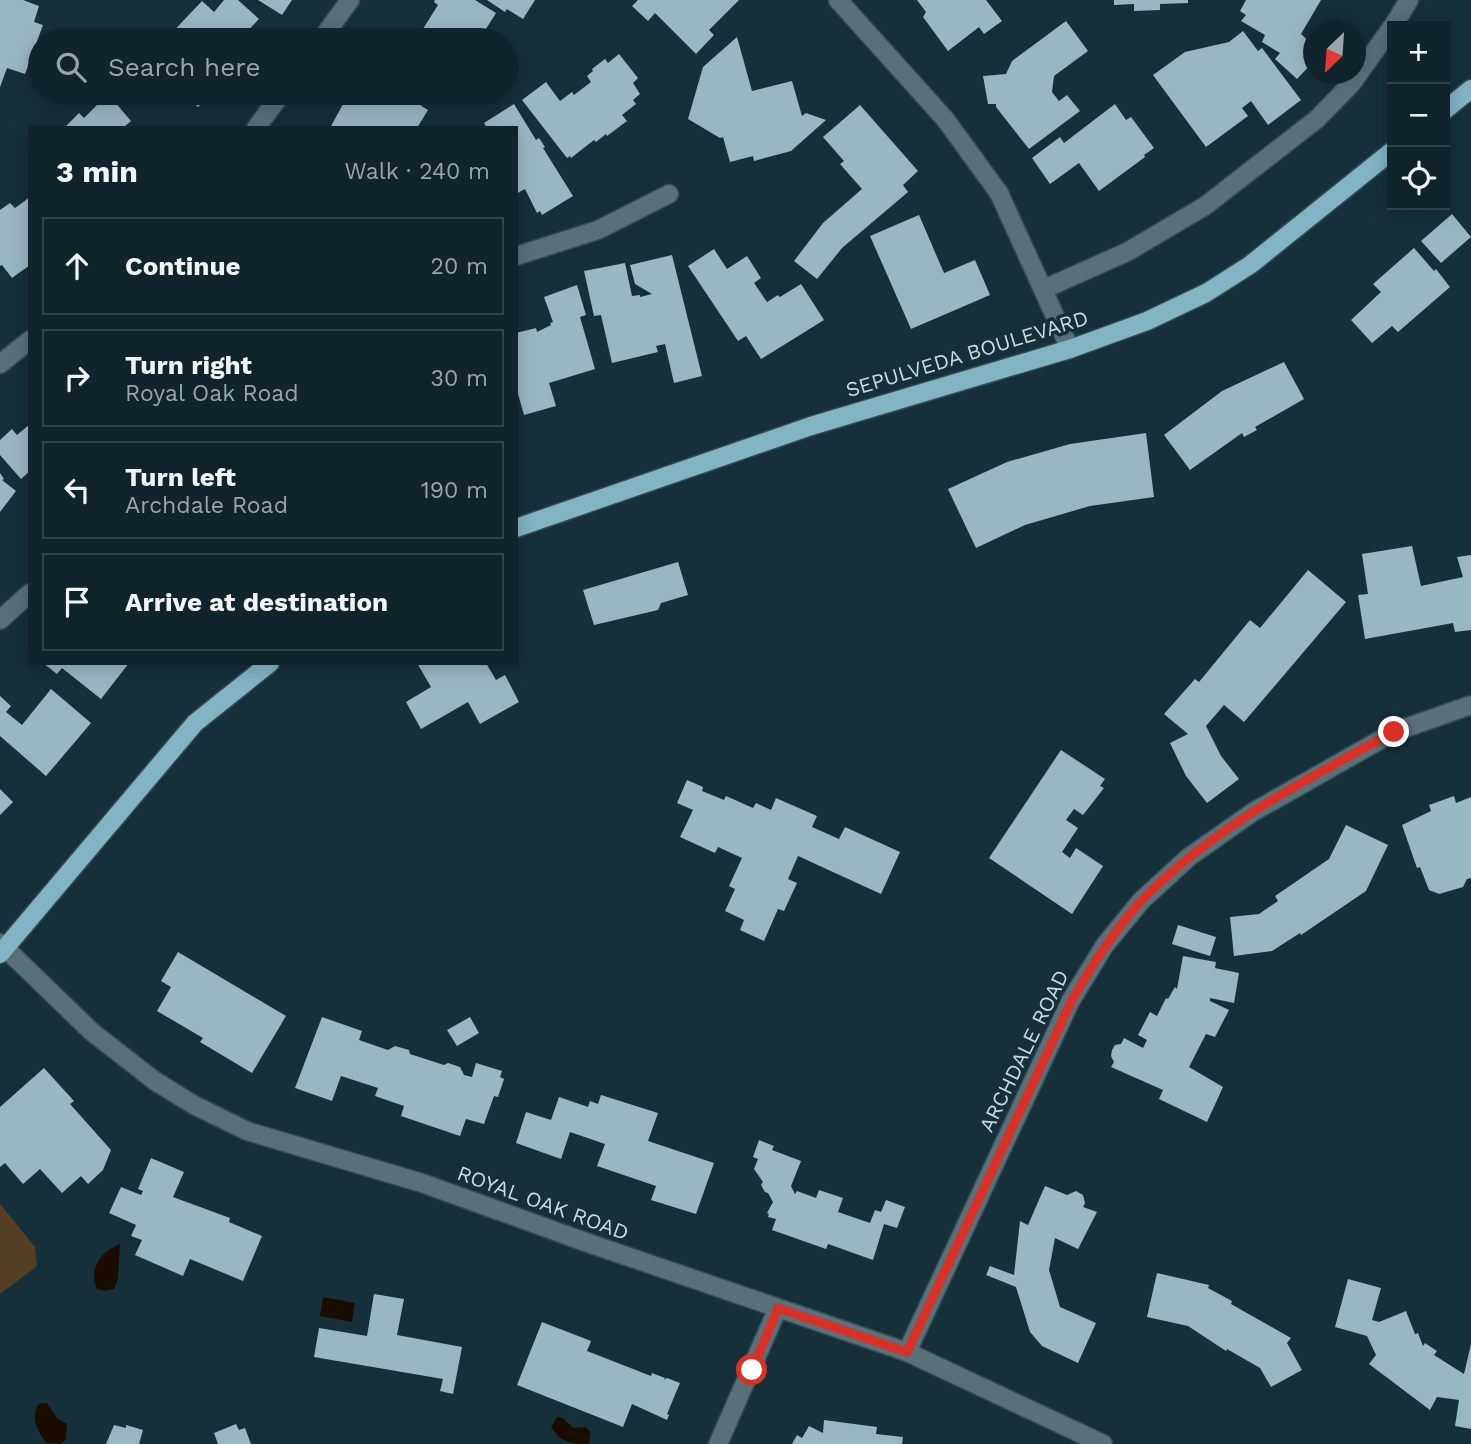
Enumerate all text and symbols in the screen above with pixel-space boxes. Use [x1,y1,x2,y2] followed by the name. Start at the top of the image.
[1303,21,1366,84] north arrow
[1387,21,1450,210] map controls
[1387,21,1450,84] button: +
[28,28,518,105] search box
[52,48,90,86] icon: search
[108,52,260,82] text: Search here
[1387,84,1450,147] button: −
[1387,147,1450,210] button: locate
[56,154,138,189] text: 3 min
[345,158,490,185] text: Walk · 240 m
[58,247,96,285] icon: ahead
[125,251,241,281] text: Continue
[431,253,488,280] text: 20 m
[843,305,1091,402] street label: SEPULVEDA BOULEVARD
[125,350,252,380] text: Turn right
[58,359,96,397] icon: right
[431,365,488,392] text: 30 m
[125,380,299,407] text: Royal Oak Road
[125,462,236,492] text: Turn left
[58,471,96,509] icon: left
[421,477,488,504] text: 190 m
[125,492,288,519] text: Archdale Road
[58,583,96,621] icon: arrive
[125,587,388,617] text: Arrive at destination
[1378,716,1409,747] route end
[973,966,1074,1136] street label: ARCHDALE ROAD
[454,1160,632,1245] street label: ROYAL OAK ROAD
[736,1354,767,1385] route start

